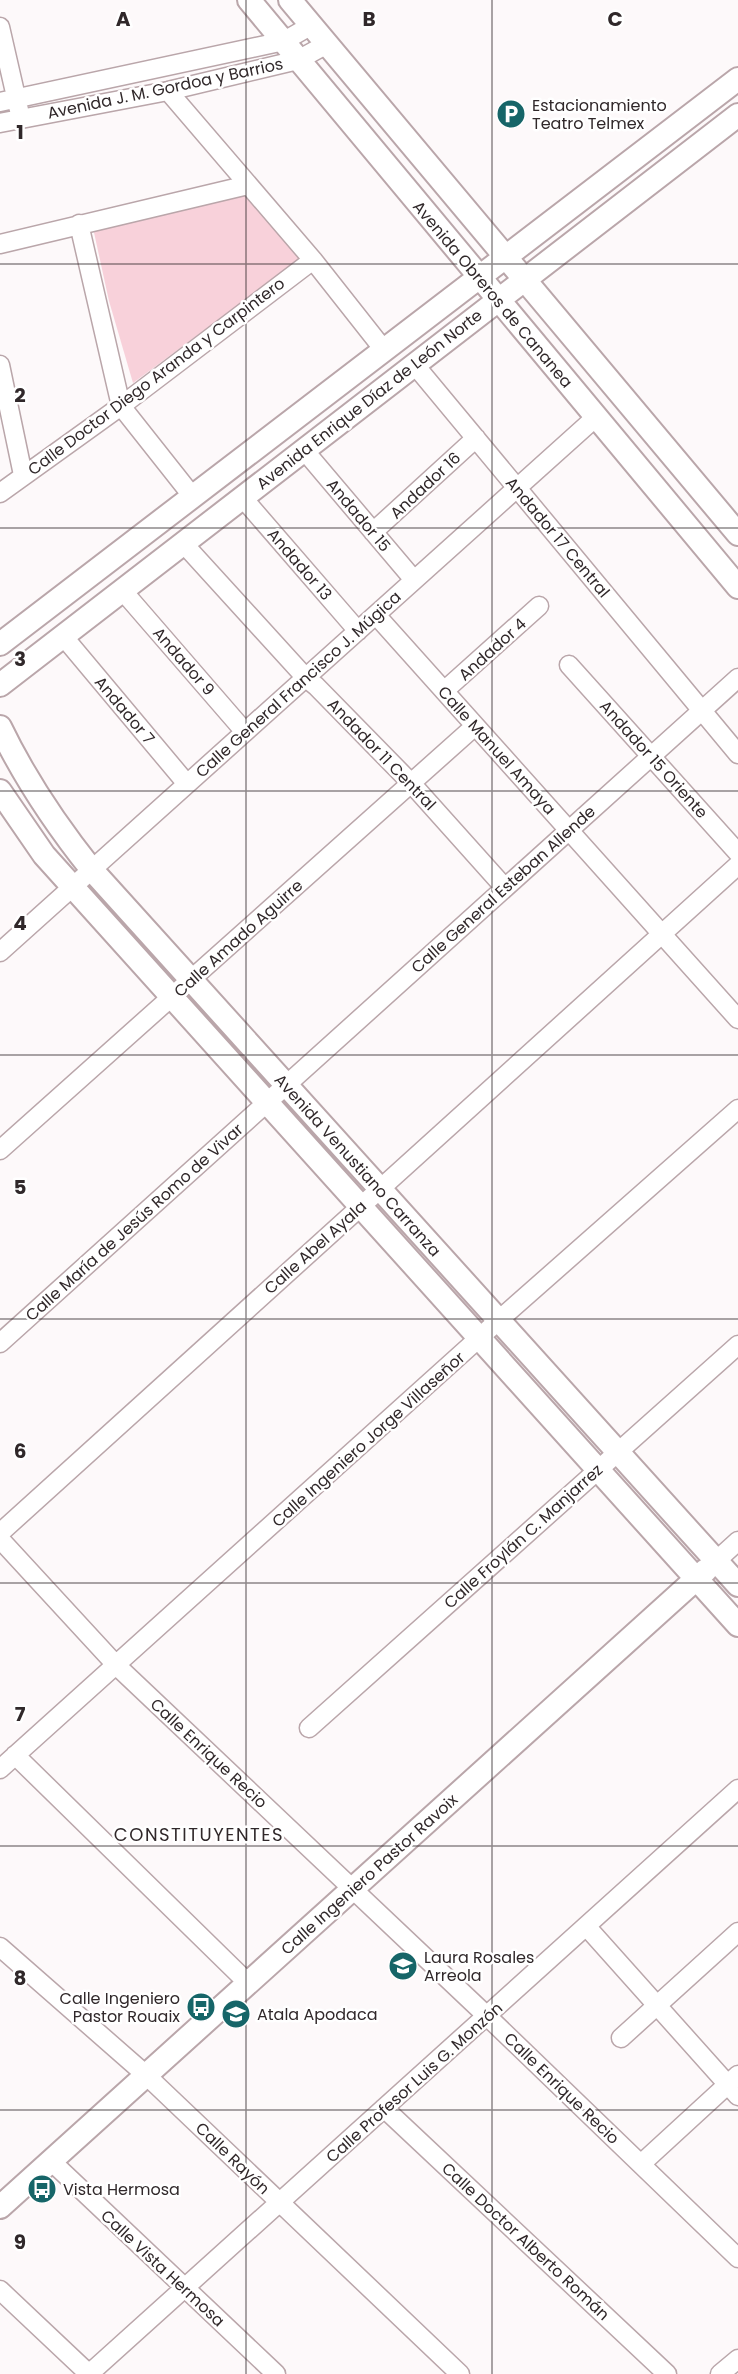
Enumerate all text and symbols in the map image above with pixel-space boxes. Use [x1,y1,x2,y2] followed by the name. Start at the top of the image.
[116,5,131,33] text: A
[362,5,376,33] text: B
[607,5,623,33] text: C
[45,52,285,125] street label: Avenida J. M. Gordoa y Barrios
[532,94,667,135] place label: Estacionamiento Teatro Telmex
[495,98,527,130] parking icon: Estacionamiento Teatro Telmex
[16,118,24,146] text: 1
[407,196,578,393] street label: Avenida Obreros de Cananea
[23,272,290,481] street label: Calle Doctor Diego Aranda y Carpintero
[252,304,487,495] street label: Avenida Enrique Díaz de León Norte
[14,381,26,409] text: 2
[385,447,466,524] street label: Andador 16
[500,472,615,603] street label: Andador 17 Central
[321,474,396,557] street label: Andador 15
[262,523,337,605] street label: Andador 13
[191,586,406,783] street label: Calle General Francisco J. Múgica
[453,613,531,686] street label: Andador 4
[147,622,220,701] street label: Andador 9
[14,645,26,673] text: 3
[89,671,160,750] street label: Andador 7
[432,681,561,820] street label: Calle Manuel Amaya
[322,693,441,815] street label: Andador 11 Central
[594,695,713,823] street label: Andador 15 Oriente
[406,800,601,978] street label: Calle General Esteban Allende
[169,874,308,1003] street label: Calle Amado Aguirre
[13,909,27,937] text: 4
[269,1069,446,1262] street label: Avenida Venustiano Carranza
[20,1118,248,1327] street label: Calle María de Jesús Romo de Vivar
[14,1173,27,1201] text: 5
[259,1195,371,1300] street label: Calle Abel Ayala
[267,1346,470,1532] street label: Calle Ingeniero Jorge Villaseñor
[14,1437,26,1465] text: 6
[439,1459,608,1614] street label: Calle Froylán C. Manjarrez
[145,1693,272,1814] street label: Calle Enrique Recio
[15,1700,26,1728] text: 7
[276,1788,463,1960] street label: Calle Ingeniero Pastor Ravoix
[114,1822,284,1847] district label: CONSTITUYENTES
[424,1946,534,1987] place label: Laura Rosales Arreola
[387,1950,419,1982] school or university icon: Laura Rosales Arreola
[14,1964,26,1992] text: 8
[60,1987,180,2028] place label: Calle Ingeniero Pastor Rouaix
[185,1991,217,2023] bus stop icon: Calle Ingeniero Pastor Rouaix
[321,1997,508,2168] street label: Calle Profesor Luis G. Monzón
[220,1998,252,2030] school or university icon: Atala Apodaca
[257,2003,377,2026] place label: Atala Apodaca
[499,2027,624,2150] street label: Calle Enrique Recio
[190,2117,275,2200] street label: Calle Rayón
[437,2157,615,2326] street label: Calle Doctor Alberto Román
[26,2173,58,2205] bus stop icon: Vista Hermosa
[63,2178,180,2201] place label: Vista Hermosa
[96,2205,230,2332] street label: Calle Vista Hermosa
[14,2228,26,2256] text: 9

